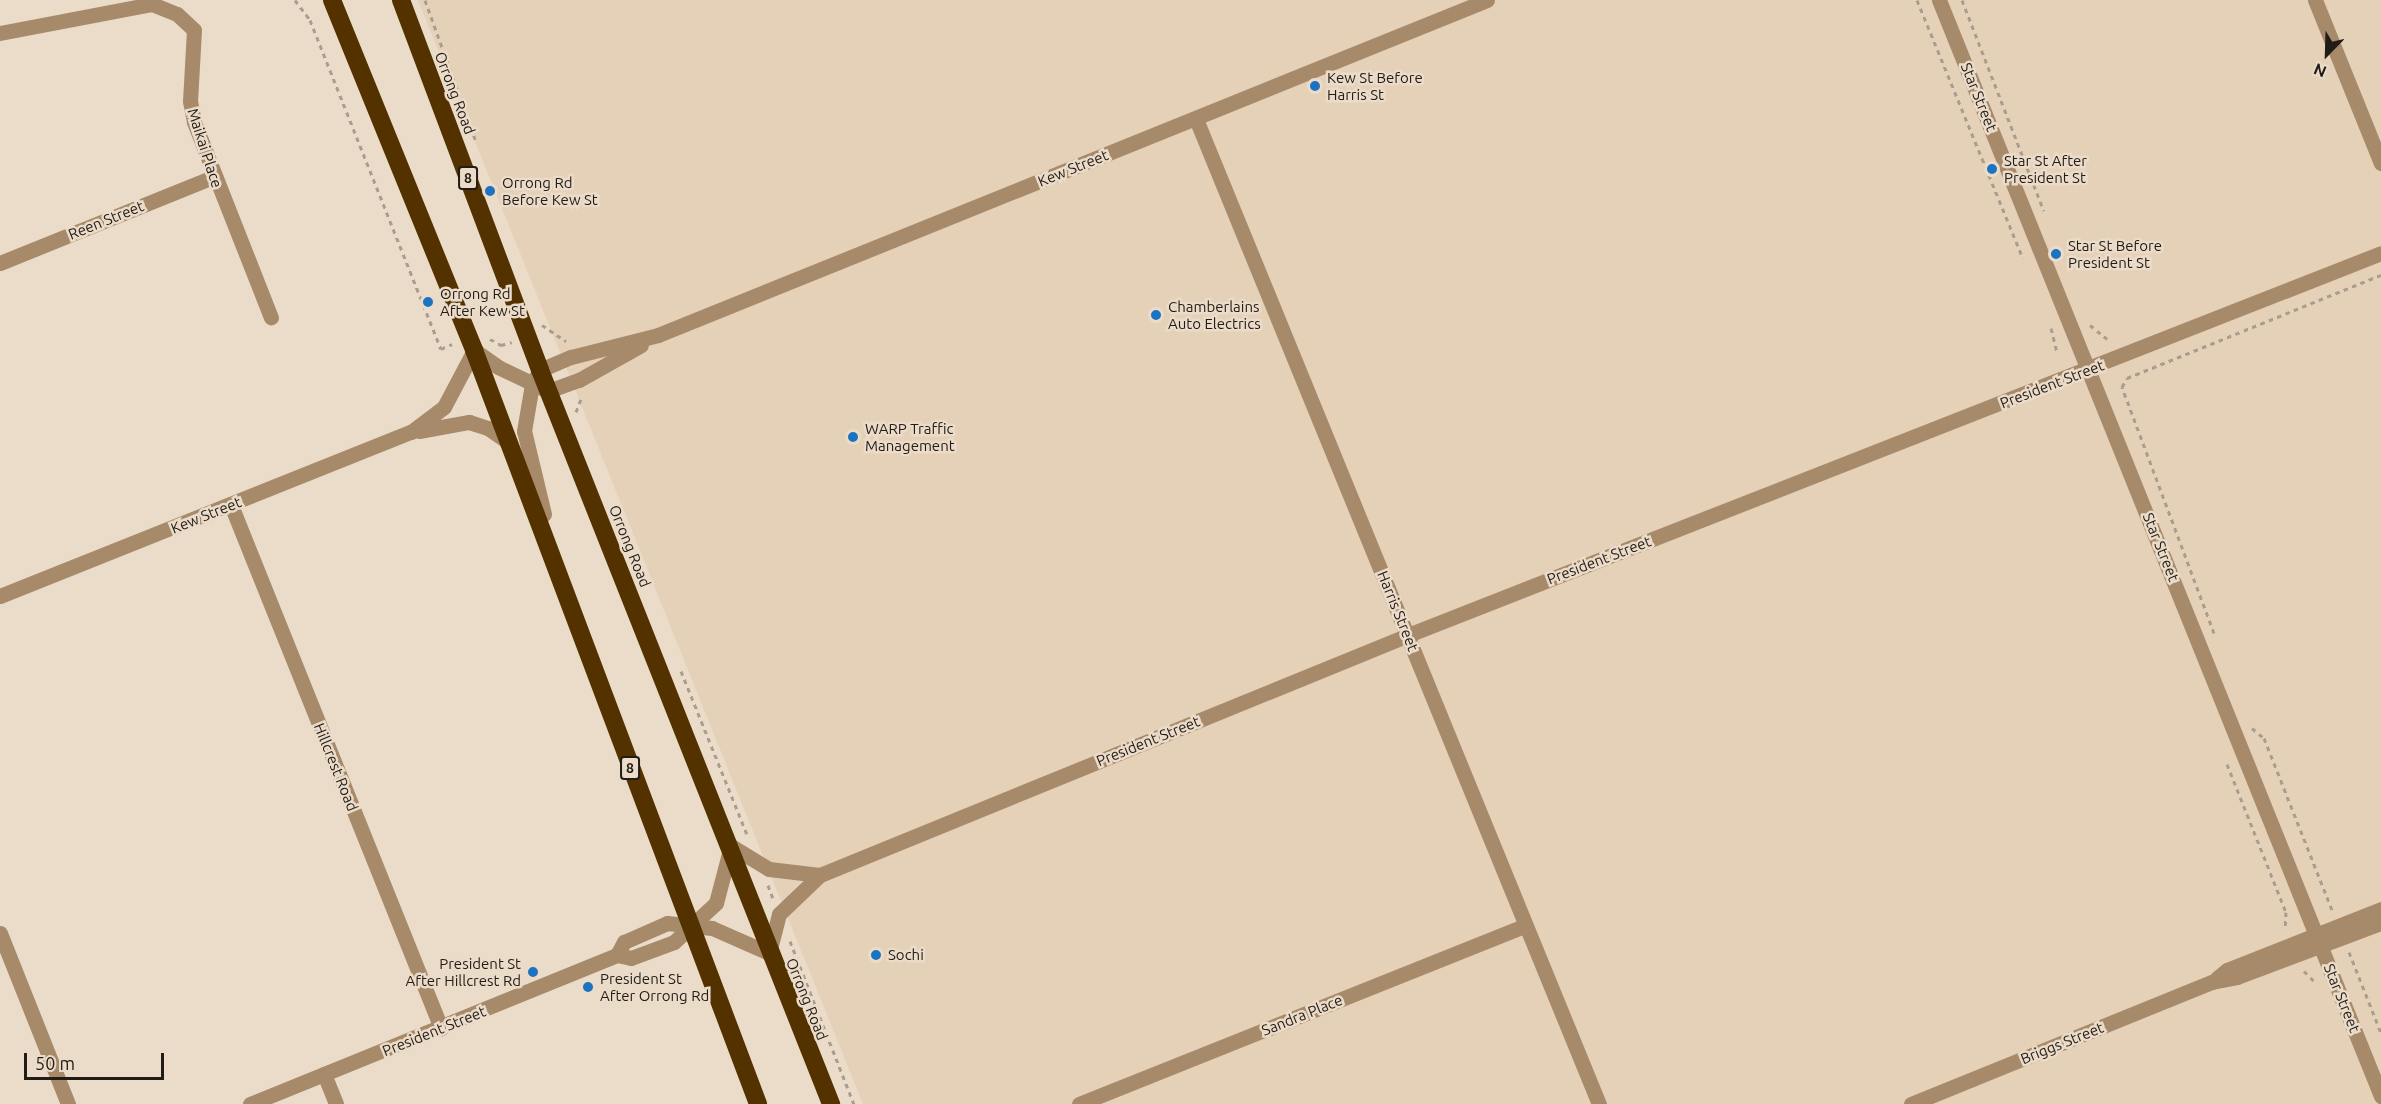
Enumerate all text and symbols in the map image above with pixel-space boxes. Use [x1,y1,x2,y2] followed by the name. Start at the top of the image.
[2297,24,2357,84] north arrow
[431,49,479,137] street label: Orrong Road
[1957,60,2001,134] street label: Star Street
[2311,60,2329,81] text: N
[1327,68,1423,103] place label: Kew St Before Harris St
[1308,79,1322,93] marker: Kew St Before Harris St
[184,106,226,190] street label: Maikai Place
[1035,146,1111,190] street label: Kew Street
[2004,151,2087,186] place label: Star St After President St
[1985,162,1999,176] marker: Star St After President St
[458,167,478,189] road number: 8
[502,173,598,208] place label: Orrong Rd Before Kew St
[483,184,497,198] marker: Orrong Rd Before Kew St
[66,197,146,243] street label: Reen Street
[2068,236,2162,271] place label: Star St Before President St
[2049,247,2063,261] marker: Star St Before President St
[440,284,525,319] place label: Orrong Rd After Kew St
[421,295,435,309] marker: Orrong Rd After Kew St
[1168,297,1261,332] place label: Chamberlains Auto Electrics
[1149,308,1163,322] marker: Chamberlains Auto Electrics
[1997,356,2107,412] street label: President Street
[865,419,955,454] place label: WARP Traffic Management
[846,430,860,444] marker: WARP Traffic Management
[168,493,244,537] street label: Kew Street
[605,502,655,590] street label: Orrong Road
[2139,510,2183,584] street label: Star Street
[1544,532,1654,588] street label: President Street
[1374,568,1422,654] street label: Harris Street
[1094,712,1202,770] street label: President Street
[310,720,362,814] street label: Hillcrest Road
[620,757,640,779] road number: 8
[888,946,924,964] place label: Sochi
[869,948,883,962] marker: Sochi
[405,954,521,989] place label: President St After Hillcrest Rd
[782,955,832,1043] street label: Orrong Road
[2320,961,2364,1035] street label: Star Street
[526,965,540,979] marker: President St After Hillcrest Rd
[600,969,709,1004] place label: President St After Orrong Rd
[581,980,595,994] marker: President St After Orrong Rd
[1259,991,1345,1039] street label: Sandra Place
[380,1002,488,1060] street label: President Street
[2018,1018,2106,1068] street label: Briggs Street
[27,1041,166,1079] scale bar
[35,1053,75,1073] text: 50 m

